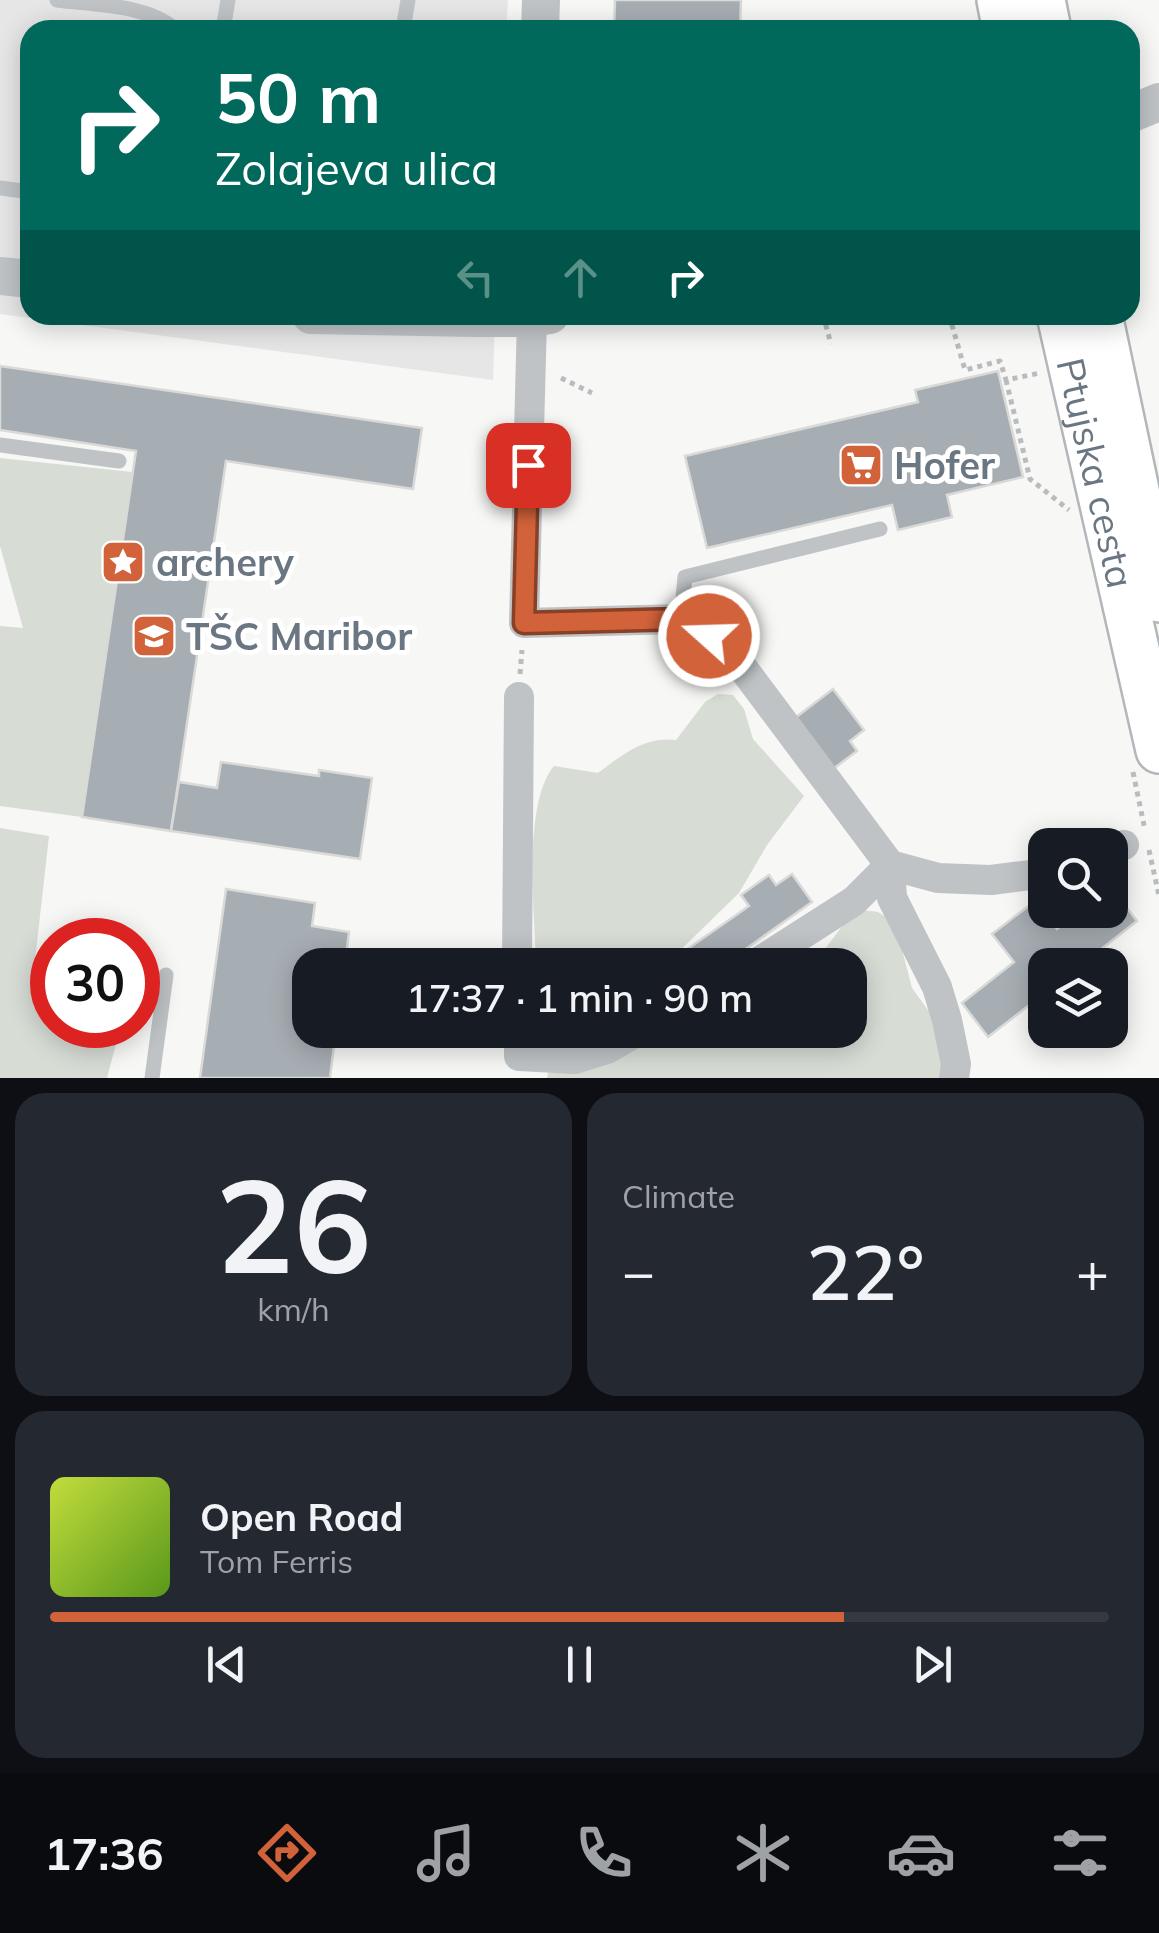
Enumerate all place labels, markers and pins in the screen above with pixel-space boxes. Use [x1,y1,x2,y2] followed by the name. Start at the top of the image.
[486,423,571,508] pin
[894,441,995,489] place label: Hofer
[838,442,884,488] supermarket icon: Hofer
[156,538,294,586] place label: archery
[100,539,146,585] place icon: archery
[186,612,412,660] place label: TŠC Maribor
[131,613,177,659] school or university icon: TŠC Maribor

